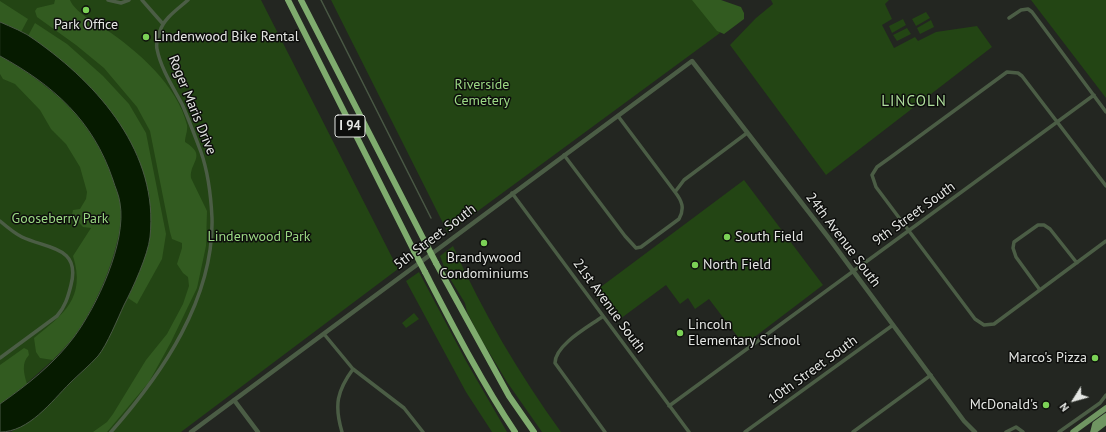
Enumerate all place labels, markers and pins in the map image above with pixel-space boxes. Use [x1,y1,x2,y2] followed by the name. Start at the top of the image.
[81,5,91,15] marker: Park Office
[54,17,118,33] place label: Park Office
[154,29,299,45] place label: Lindenwood Bike Rental
[141,32,151,42] marker: Lindenwood Bike Rental
[735,229,803,245] place label: South Field
[722,232,732,242] marker: South Field
[479,238,489,248] marker: Brandywood Condominiums
[439,250,529,282] place label: Brandywood Condominiums
[703,257,771,273] place label: North Field
[690,260,700,270] marker: North Field
[688,317,800,350] place label: Lincoln Elementary School
[675,328,685,338] marker: Lincoln Elementary School
[1009,350,1087,366] place label: Marco's Pizza
[1090,353,1100,363] marker: Marco's Pizza
[970,397,1038,413] place label: McDonald's
[1041,400,1051,410] marker: McDonald's

